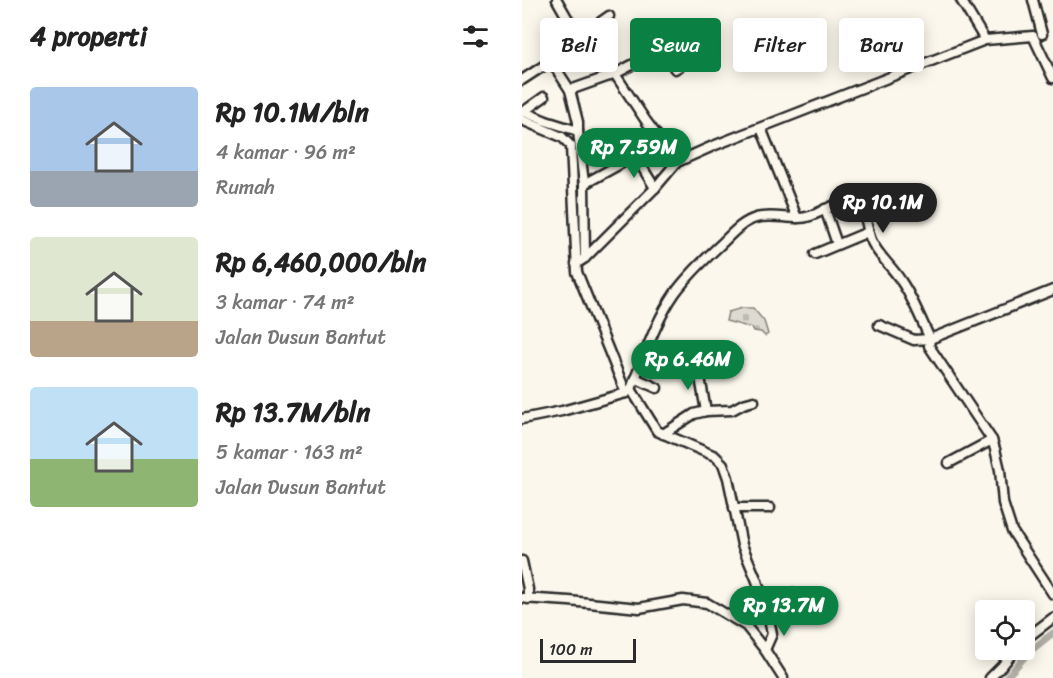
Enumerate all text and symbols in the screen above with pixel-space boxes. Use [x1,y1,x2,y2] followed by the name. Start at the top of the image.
[30,13,147,59] text: 4 properti
[540,18,618,72] chip: Beli
[630,18,721,72] chip: Sewa
[733,18,827,72] chip: Filter
[839,18,924,72] chip: Baru
[459,20,492,53] icon: filters
[216,89,369,135] text: Rp 10.1M/bln
[78,111,150,183] icon: home
[572,128,696,179] pin: Rp 7.59M
[591,130,677,165] text: Rp 7.59M
[216,135,356,170] text: 4 kamar · 96 m²
[216,170,275,205] text: Rumah
[821,183,945,234] pin: Rp 10.1M
[843,185,923,220] text: Rp 10.1M
[216,239,426,285] text: Rp 6,460,000/bln
[78,261,150,333] icon: home
[216,285,355,320] text: 3 kamar · 74 m²
[216,320,386,355] text: Jalan Dusun Bantut
[626,340,750,391] pin: Rp 6.46M
[645,342,731,377] text: Rp 6.46M
[216,389,370,435] text: Rp 13.7M/bln
[78,411,150,483] icon: home
[216,435,363,470] text: 5 kamar · 163 m²
[216,470,386,505] text: Jalan Dusun Bantut
[722,586,846,637] pin: Rp 13.7M
[743,588,825,623] text: Rp 13.7M
[975,600,1035,660] map controls
[975,600,1035,660] button: locate
[549,635,593,664] text: 100 m
[540,636,636,664] scale bar

